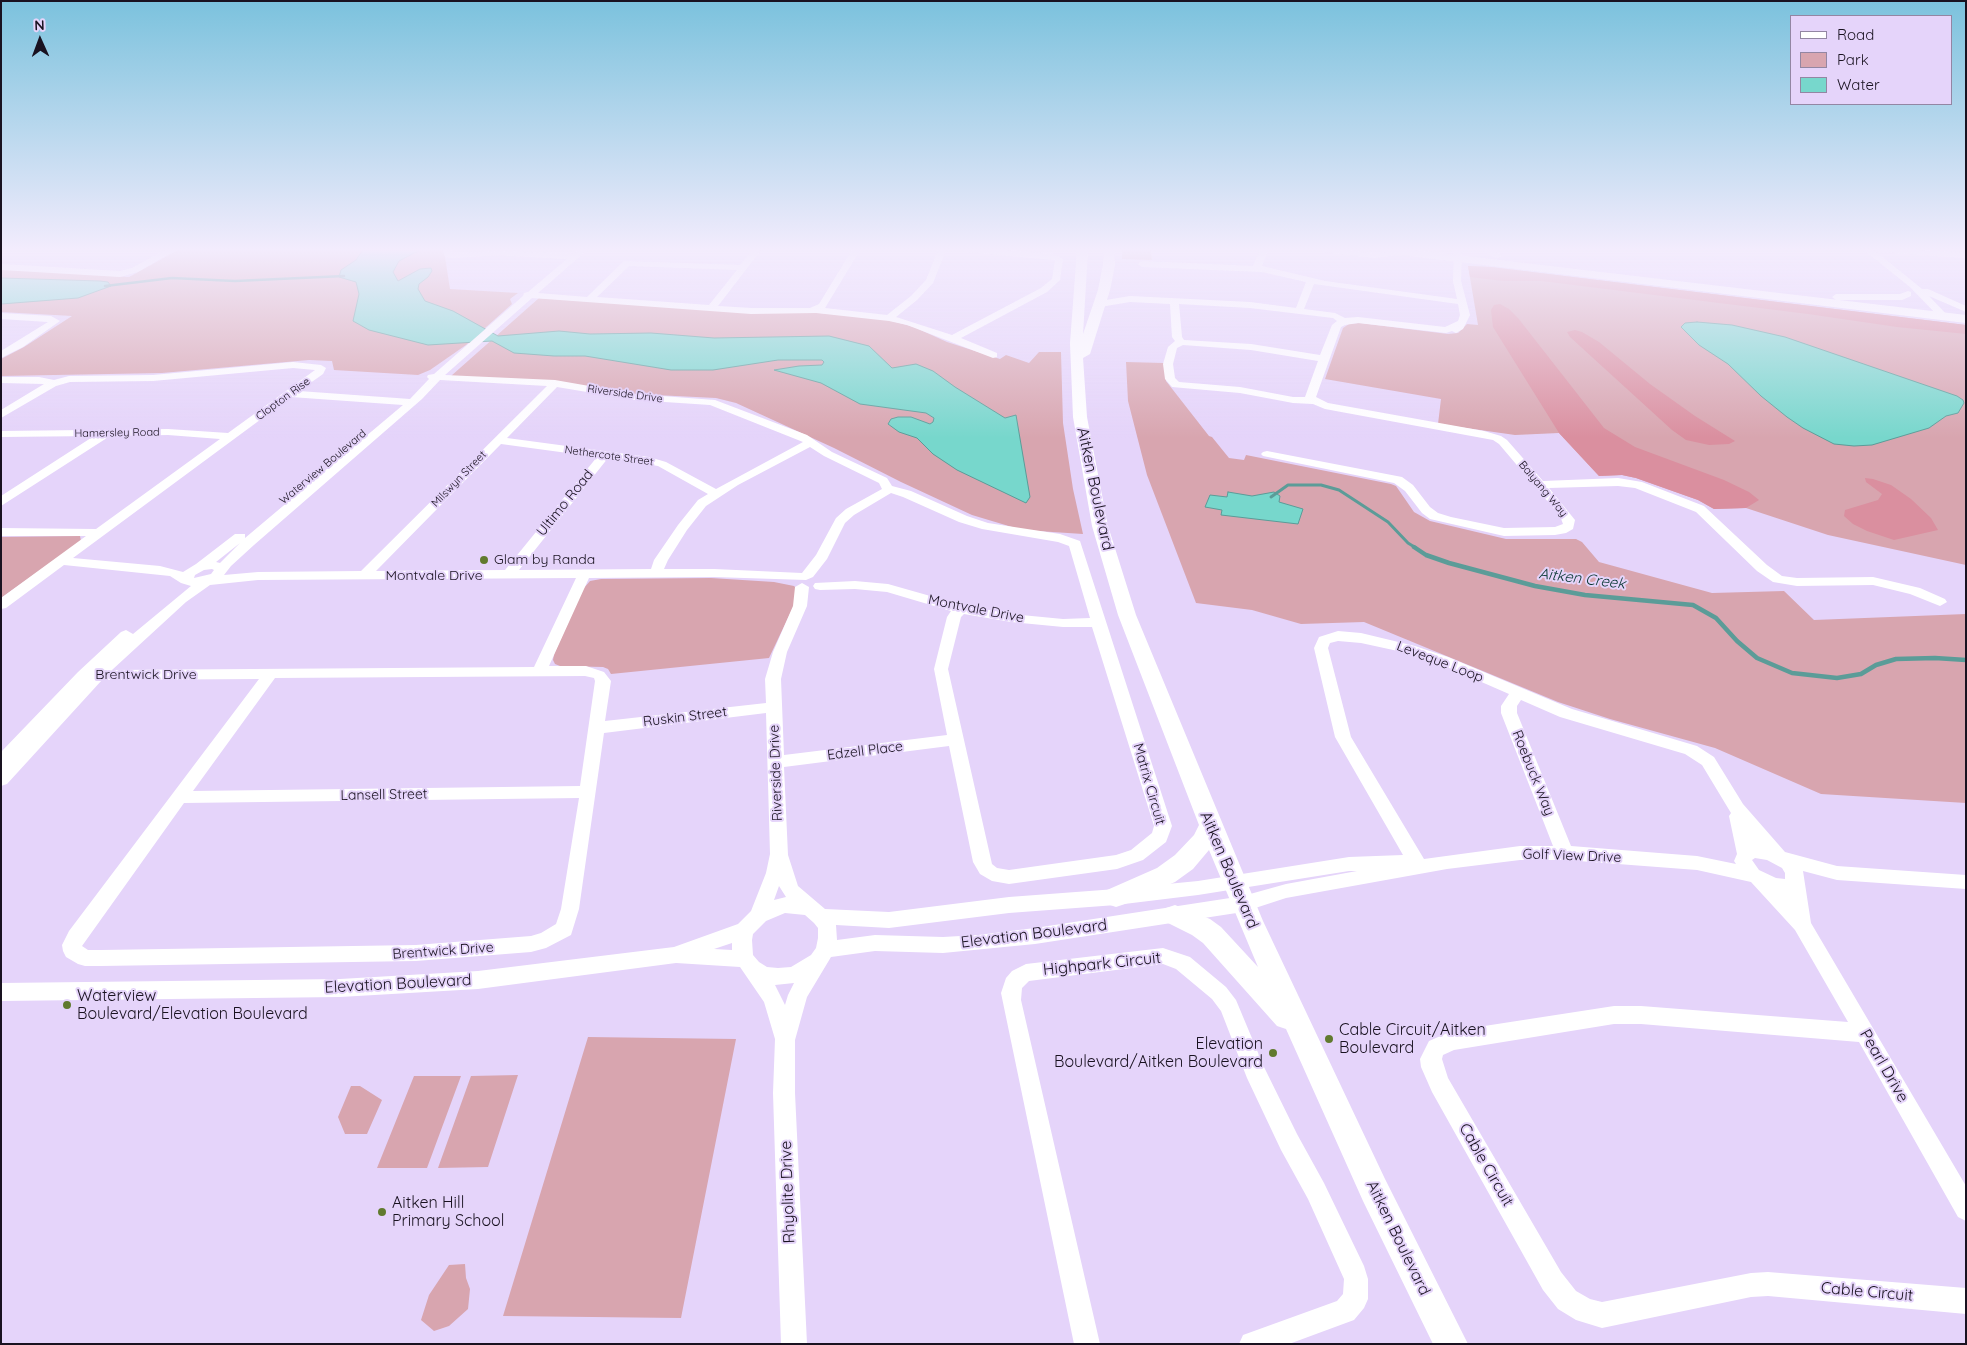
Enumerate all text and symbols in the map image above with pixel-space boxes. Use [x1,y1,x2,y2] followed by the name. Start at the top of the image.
[15,15,65,65] north arrow
[1790,15,1952,105] legend
[34,16,45,34] text: N
[1837,25,1874,44] text: Road
[1837,50,1869,69] text: Park
[1837,75,1880,94] text: Water
[253,375,313,423] street label: Clopton Rise
[587,382,663,406] street label: Riverside Drive
[74,426,160,440] street label: Hamersley Road
[1073,426,1117,552] street label: Aitken Boulevard
[277,427,369,507] street label: Waterview Boulevard
[564,443,654,469] street label: Nethercote Street
[429,448,489,510] street label: Milswyn Street
[1516,458,1570,520] street label: Balyang Way
[533,466,597,540] street label: Ultimo Road
[494,552,595,568] place label: Glam by Randa
[478,554,490,566] marker: Glam by Randa
[1538,565,1626,593] water label: Aitken Creek
[385,568,483,584] street label: Montvale Drive
[927,591,1025,627] street label: Montvale Drive
[1394,638,1486,686] street label: Leveque Loop
[95,667,197,683] street label: Brentwick Drive
[642,704,728,730] street label: Ruskin Street
[766,724,786,822] street label: Riverside Drive
[1508,728,1558,818] street label: Roebuck Way
[826,738,904,764] street label: Edzell Place
[1129,741,1169,827] street label: Matrix Circuit
[340,786,428,804] street label: Lansell Street
[1196,809,1262,931] street label: Aitken Boulevard
[1522,846,1622,866] street label: Golf View Drive
[960,916,1108,952] street label: Elevation Boulevard
[392,939,494,963] street label: Brentwick Drive
[1042,948,1162,980] street label: Highpark Circuit
[324,971,472,997] street label: Elevation Boulevard
[77,986,308,1024] place label: Waterview Boulevard/Elevation Boulevard
[61,999,73,1011] marker: Waterview Boulevard/Elevation Boulevard
[1339,1020,1486,1058] place label: Cable Circuit/Aitken Boulevard
[1855,1026,1913,1106] street label: Pearl Drive
[1323,1033,1335,1045] marker: Cable Circuit/Aitken Boulevard
[1054,1034,1263,1072] place label: Elevation Boulevard/Aitken Boulevard
[1267,1047,1279,1059] marker: Elevation Boulevard/Aitken Boulevard
[1455,1120,1517,1210] street label: Cable Circuit
[777,1140,799,1244] street label: Rhyolite Drive
[1362,1177,1434,1299] street label: Aitken Boulevard
[392,1193,504,1231] place label: Aitken Hill Primary School
[376,1206,388,1218] marker: Aitken Hill Primary School
[1820,1278,1914,1306] street label: Cable Circuit

